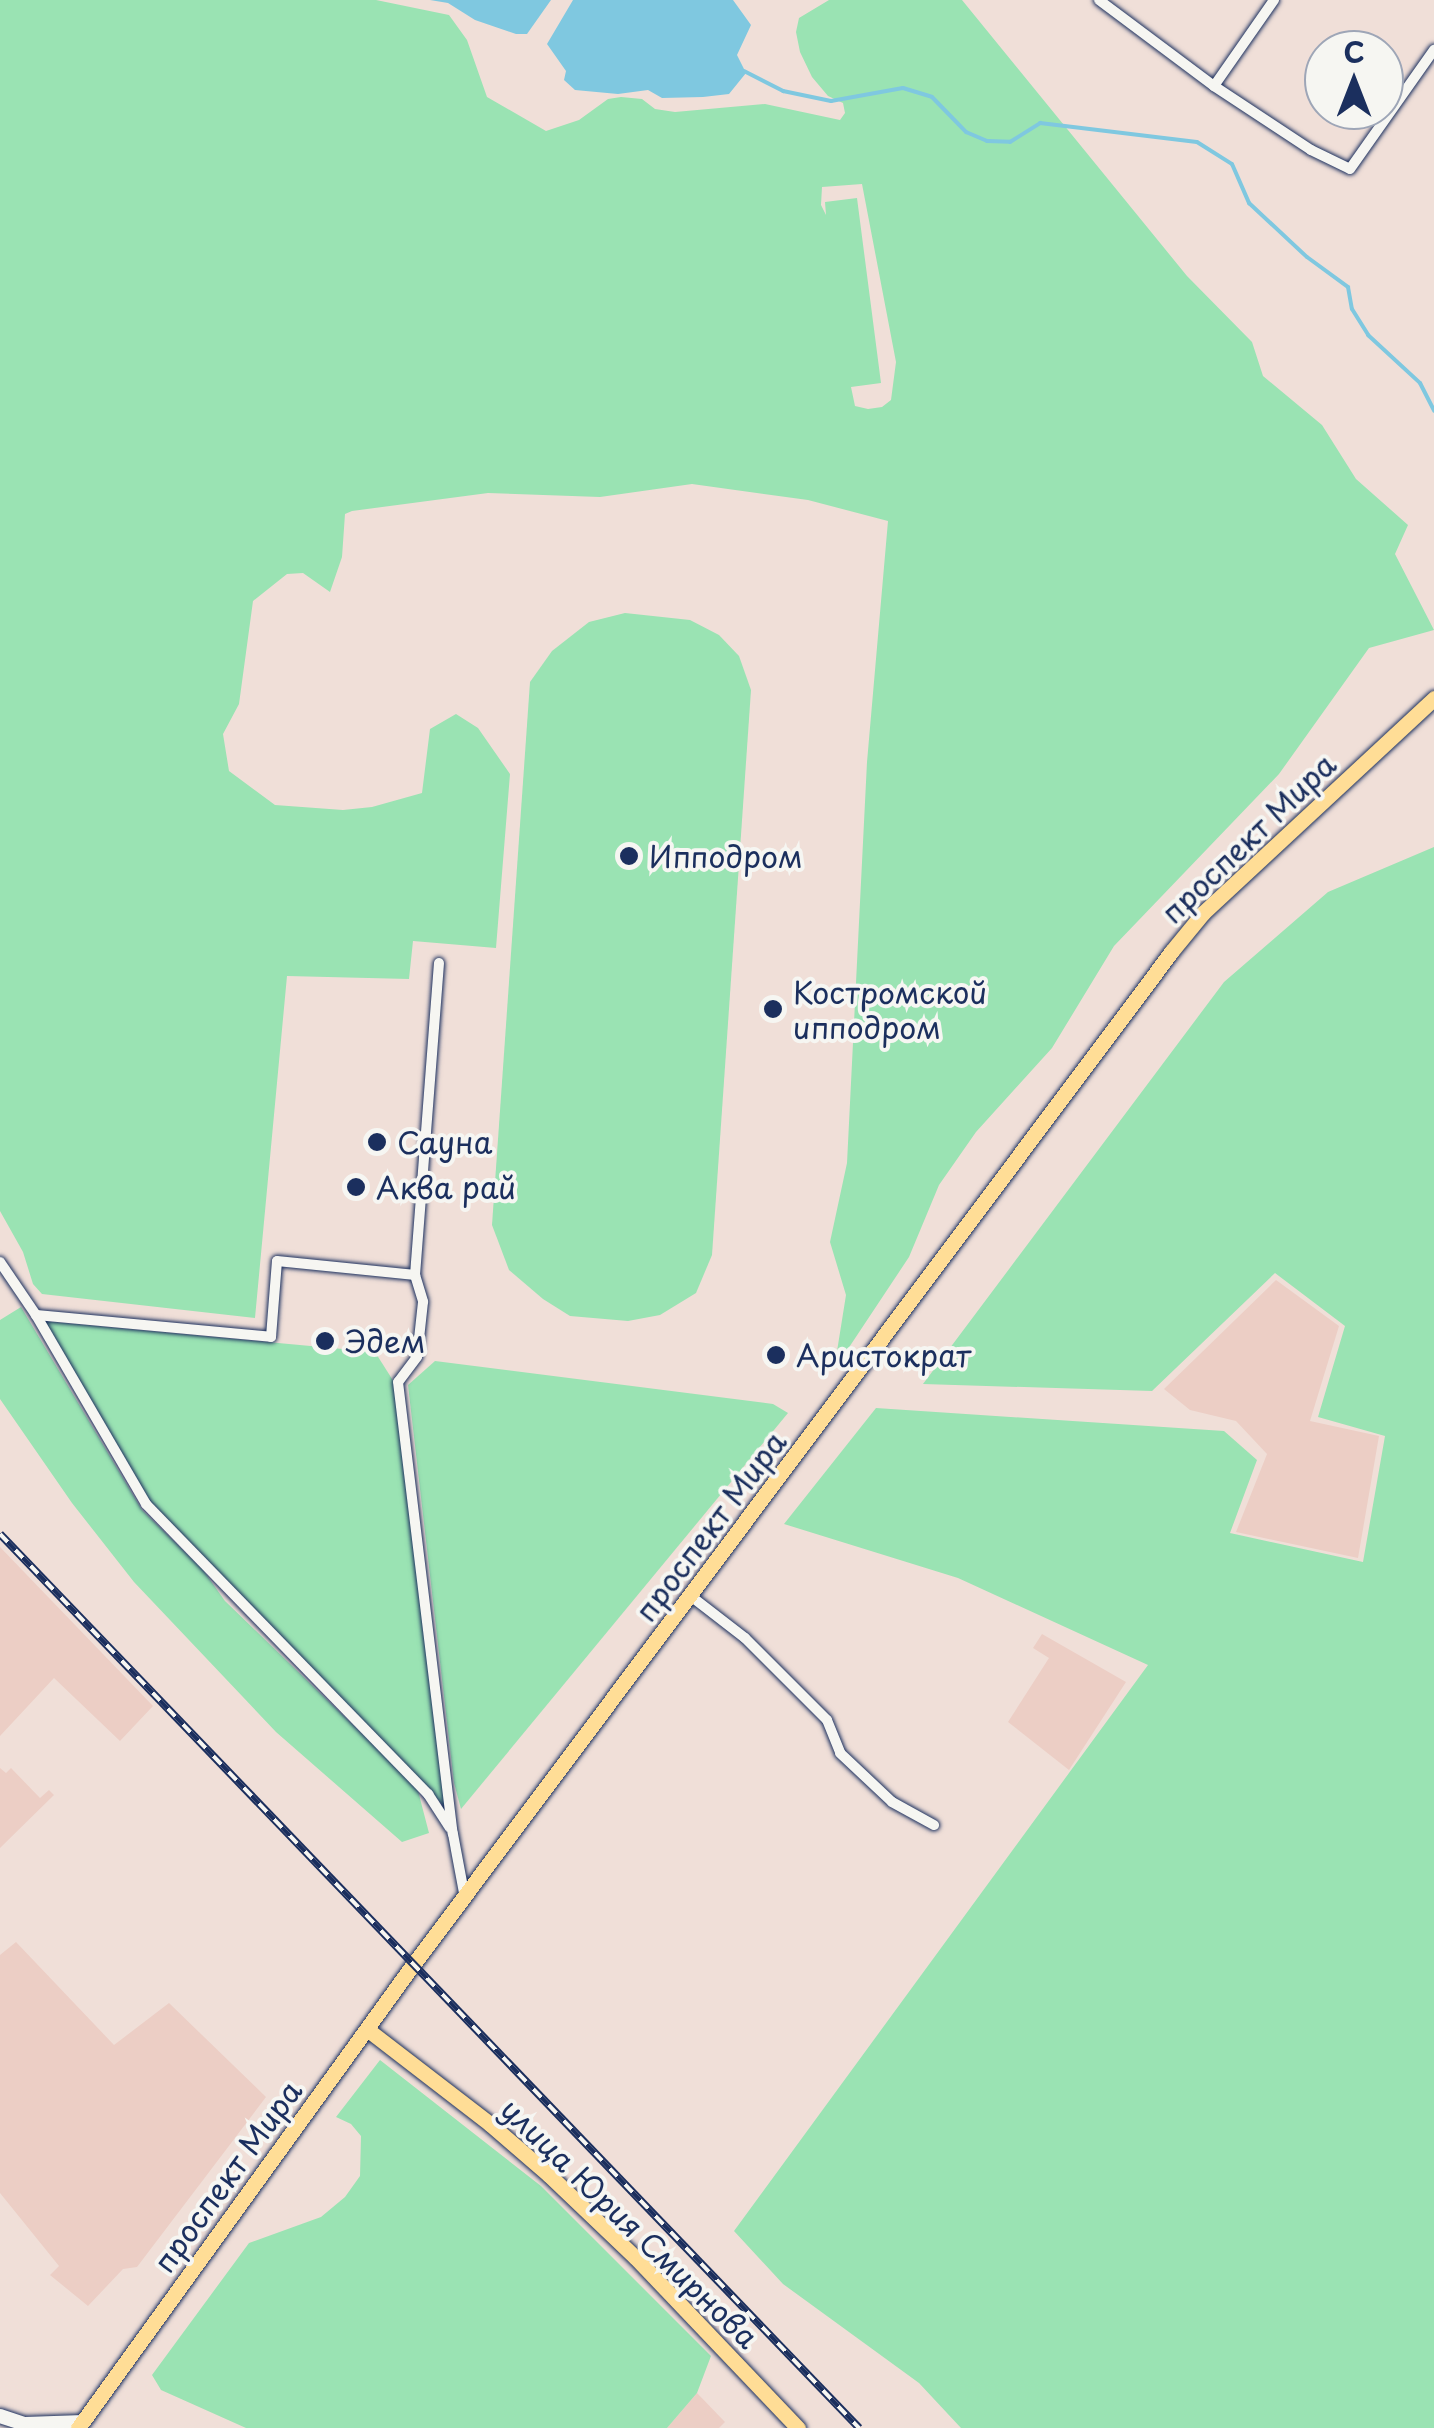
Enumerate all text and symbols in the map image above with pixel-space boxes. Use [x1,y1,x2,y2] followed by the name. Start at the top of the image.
[1304,30,1404,130] north arrow
[1343,30,1365,73] text: С
[1153,745,1343,931] street label: проспект Мира
[649,838,803,874] place label: Ипподром
[618,845,640,867] marker: Ипподром
[793,974,987,1044] place label: Костромской ипподром
[762,998,784,1020] marker: Костромской ипподром
[397,1124,492,1160] place label: Сауна
[366,1131,388,1153] marker: Сауна
[376,1169,517,1205] place label: Аква рай
[345,1176,367,1198] marker: Аква рай
[345,1323,425,1359] place label: Эдем
[314,1330,336,1352] marker: Эдем
[796,1337,971,1373] place label: Аристократ
[765,1344,787,1366] marker: Аристократ
[627,1424,793,1628] street label: проспект Мира
[145,2073,309,2279] street label: проспект Мира
[493,2090,767,2356] street label: улица Юрия Смирнова

